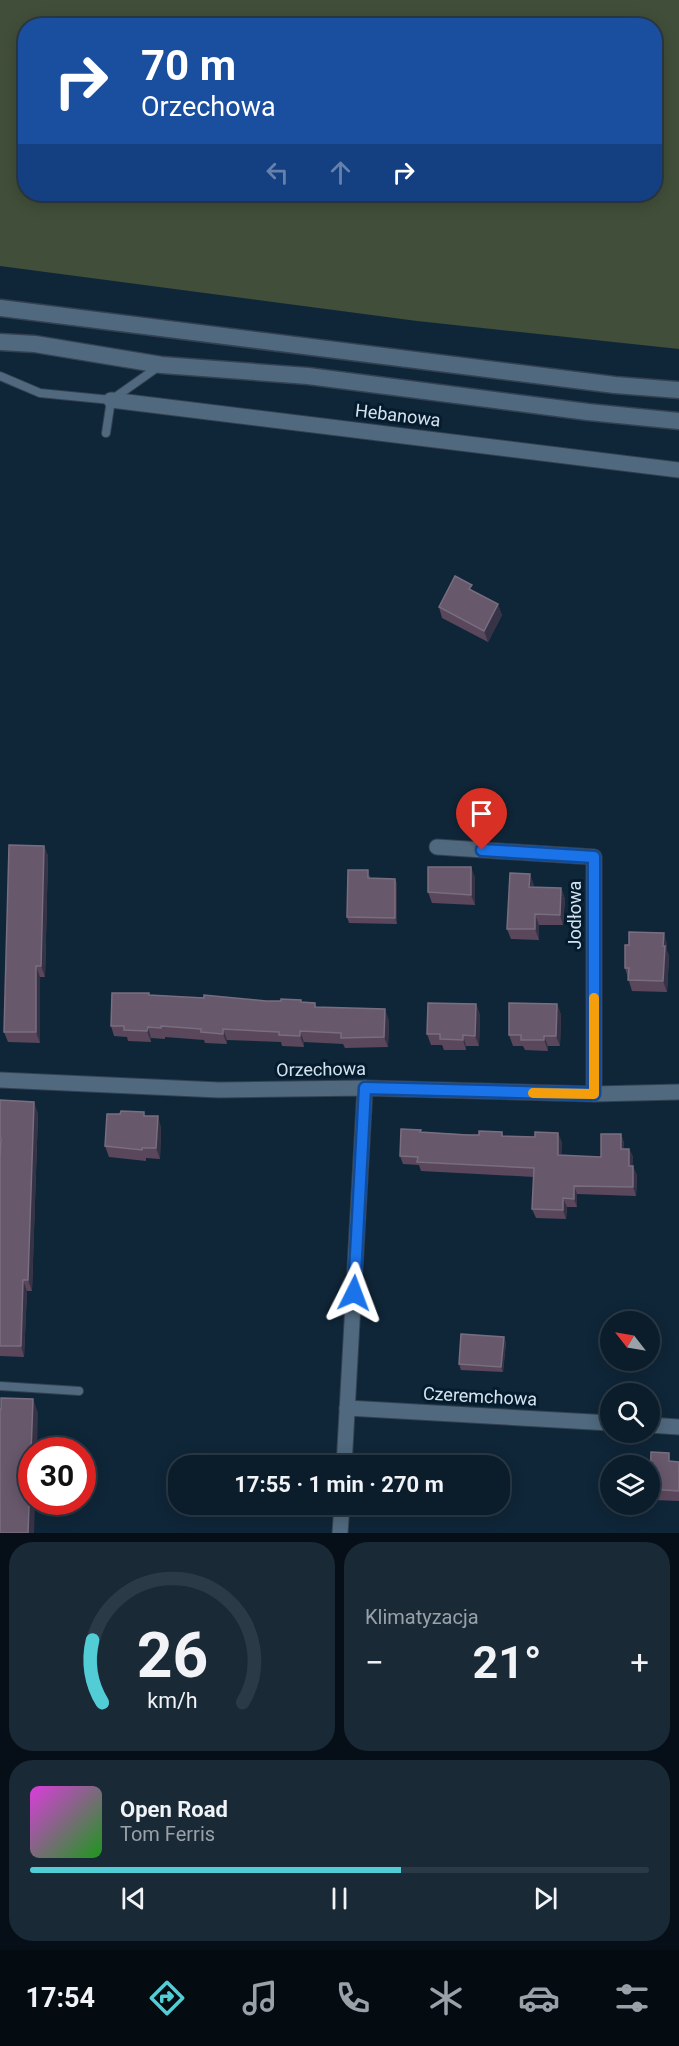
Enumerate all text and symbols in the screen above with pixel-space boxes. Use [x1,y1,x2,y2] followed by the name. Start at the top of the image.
[141,41,236,90] text: 70 m
[42,42,120,120] icon: right
[141,91,276,123] text: Orzechowa
[261,156,294,189] icon: left
[324,156,357,189] icon: ahead
[387,156,420,189] icon: right
[354,399,442,431] street label: Hebanowa
[456,788,507,850] pin
[465,797,498,830] icon: arrive
[564,881,585,949] street label: Jodłowa
[276,1058,366,1080] street label: Orzechowa
[322,1261,386,1325] position arrow
[600,1311,660,1371] north arrow
[600,1311,660,1515] map controls
[422,1383,538,1409] street label: Czeremchowa
[600,1383,660,1443] button: search
[18,1437,96,1515] speed limit sign: 30
[600,1455,660,1515] button: layers
[234,1472,444,1497] text: 17:55 · 1 min · 270 m
[365,1605,479,1629] text: Klimatyzacja
[136,1619,208,1692] text: 26
[472,1636,542,1689] text: 21°
[365,1643,384,1682] text: −
[630,1643,649,1682] text: +
[147,1689,197,1714] text: km/h
[120,1797,228,1822] text: Open Road
[120,1822,215,1846] text: Tom Ferris
[117,1882,150,1915] icon: previous
[323,1882,356,1915] icon: pause
[529,1882,562,1915] icon: next
[146,1977,188,2019] icon: directions
[239,1977,281,2019] icon: music
[332,1977,374,2019] icon: phone
[425,1977,467,2019] icon: climate
[518,1977,560,2019] icon: car
[611,1977,653,2019] icon: filters
[26,1982,95,2014] text: 17:54

